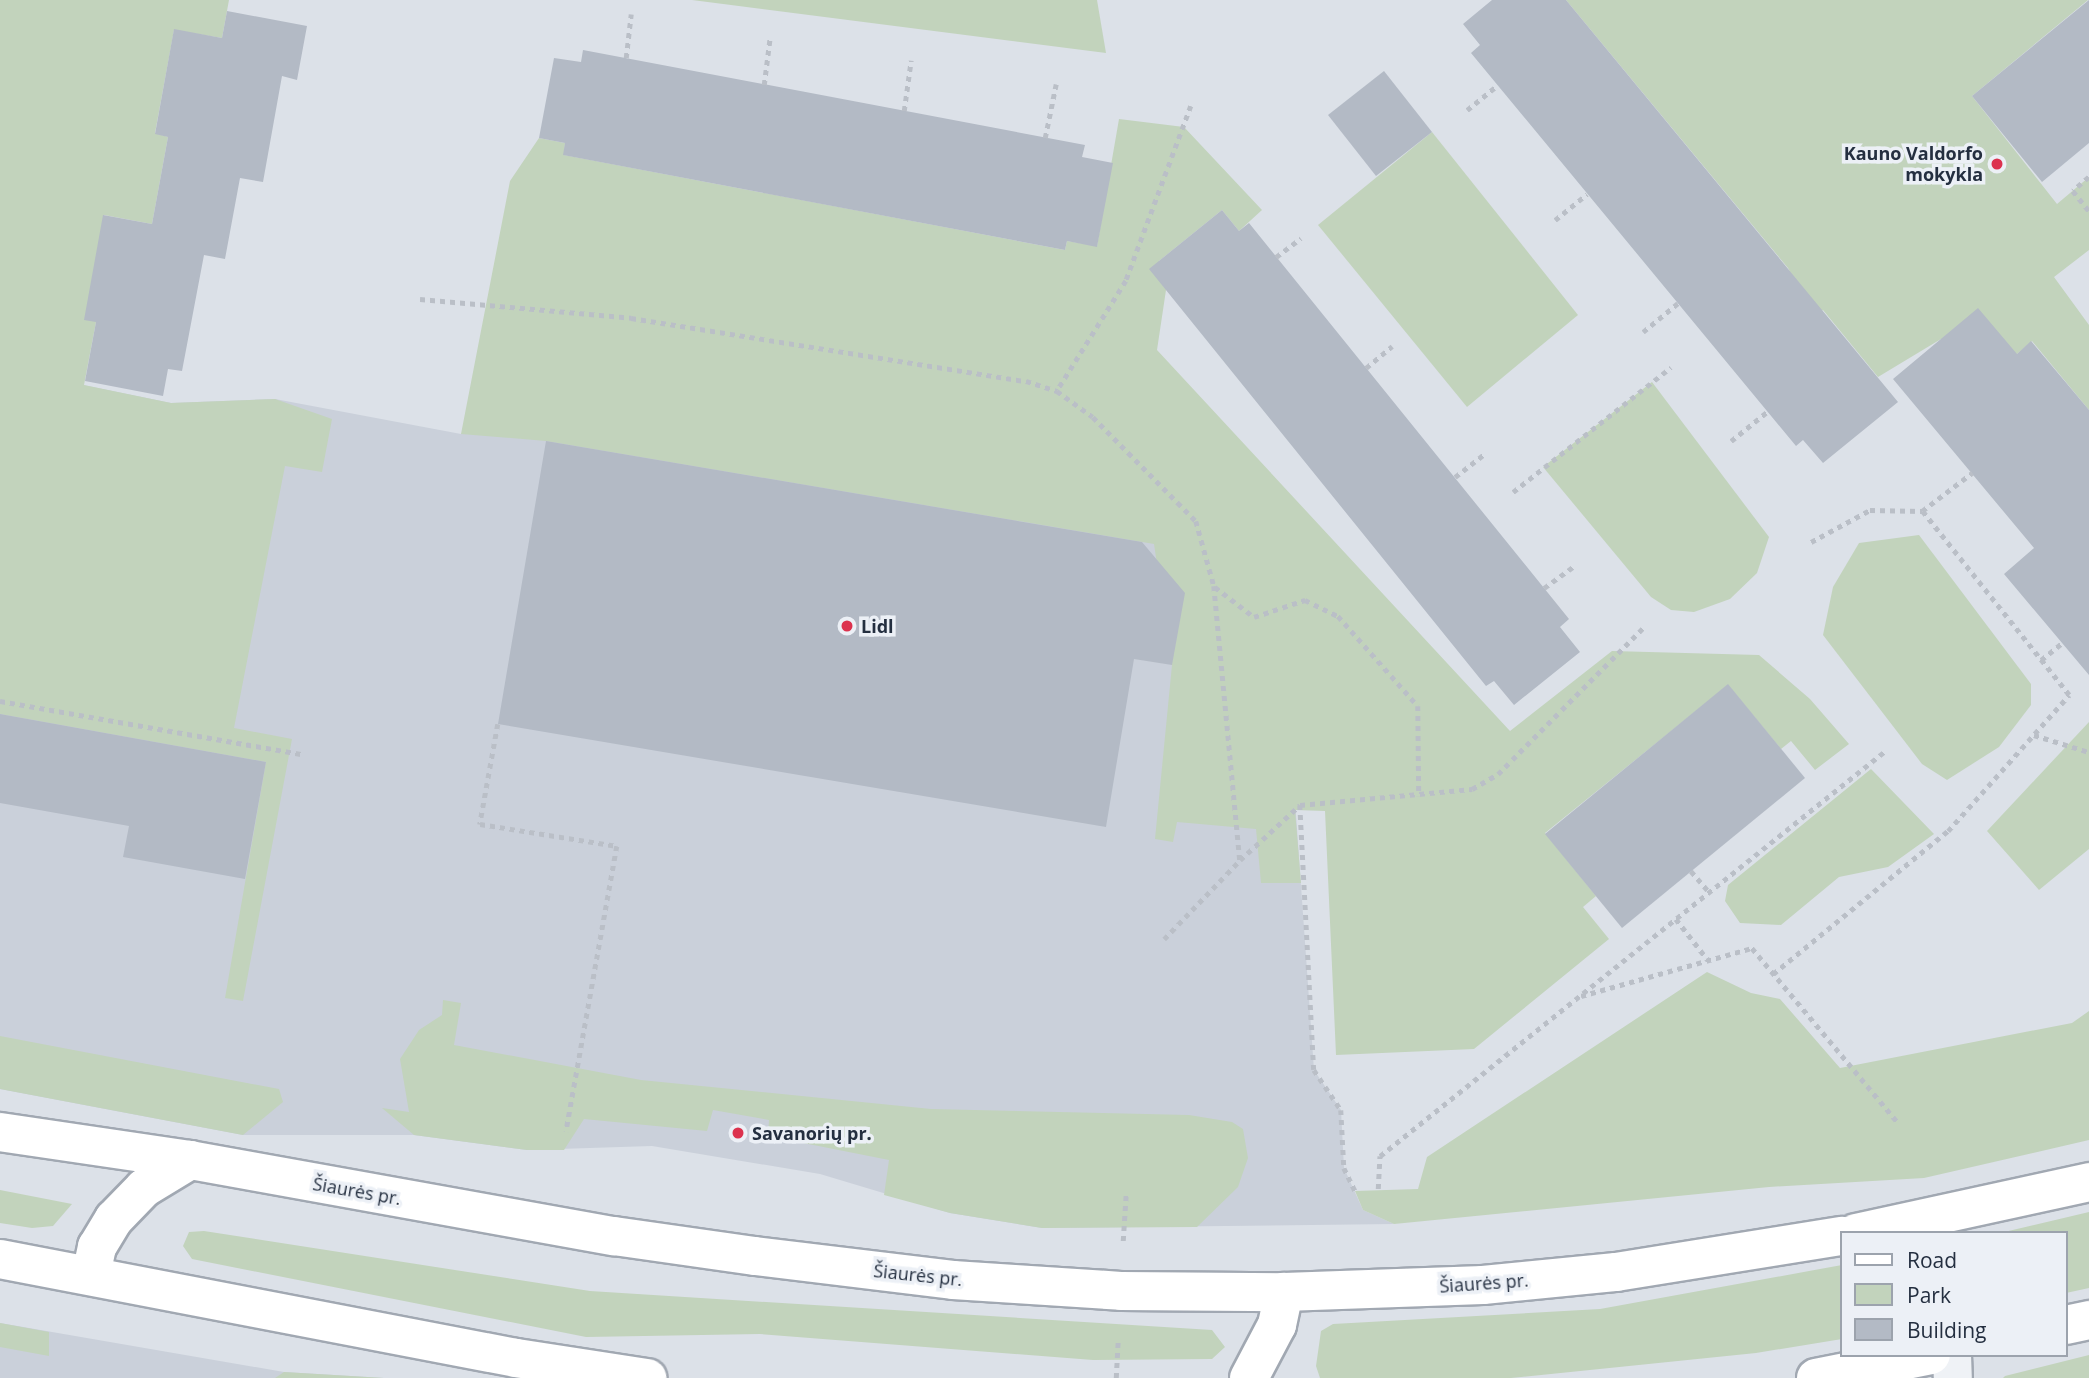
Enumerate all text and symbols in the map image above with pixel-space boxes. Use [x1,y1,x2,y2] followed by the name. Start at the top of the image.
[1844,143,1983,186] place label: Kauno Valdorfo mokykla
[1989,156,2005,172] marker: Kauno Valdorfo mokykla
[861,615,894,637] place label: Lidl
[839,618,855,634] marker: Lidl
[752,1122,872,1144] place label: Savanorių pr.
[730,1125,746,1141] marker: Savanorių pr.
[311,1173,403,1209] street label: Šiaurės pr.
[1840,1231,2068,1357] legend
[1907,1246,1957,1274] text: Road
[872,1260,964,1290] street label: Šiaurės pr.
[1439,1269,1529,1297] street label: Šiaurės pr.
[1907,1281,1951,1309] text: Park
[1907,1316,1986,1344] text: Building

